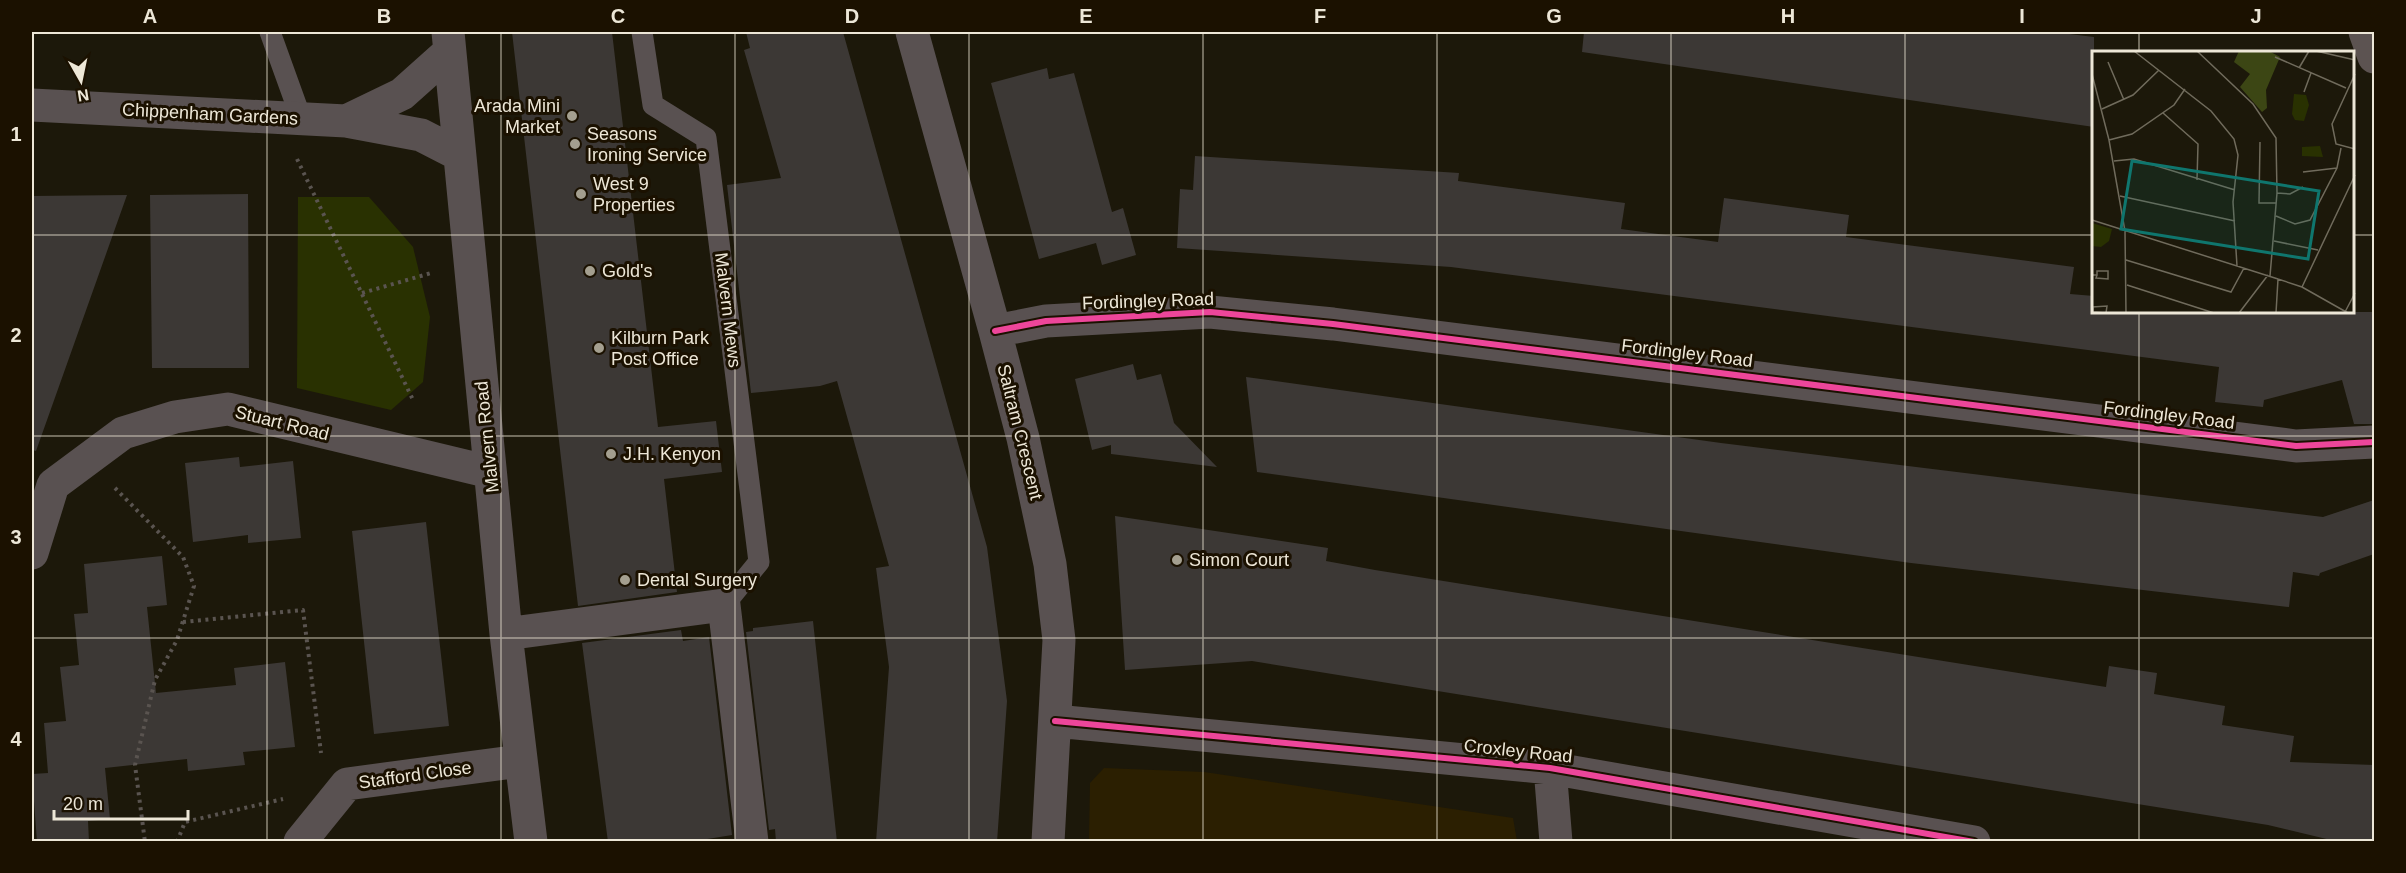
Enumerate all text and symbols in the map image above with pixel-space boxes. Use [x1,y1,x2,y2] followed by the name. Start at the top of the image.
[143,5,157,27] text: A
[377,5,391,27] text: B
[611,5,625,27] text: C
[845,5,859,27] text: D
[1079,5,1093,27] text: E
[1314,5,1326,27] text: F
[1546,5,1562,27] text: G
[1781,5,1795,27] text: H
[2019,5,2025,27] text: I
[2250,5,2262,27] text: J
[51,51,111,111] north arrow
[2092,51,2355,314] inset map
[76,86,90,105] text: N
[474,96,560,137] place label: Arada Mini Market
[122,99,298,129] street label: Chippenham Gardens
[565,109,579,123] marker: Arada Mini Market
[10,123,22,145] text: 1
[587,124,707,165] place label: Seasons Ironing Service
[568,137,582,151] marker: Seasons Ironing Service
[593,174,675,215] place label: West 9 Properties
[574,187,588,201] marker: West 9 Properties
[711,251,745,369] street label: Malvern Mews
[602,261,652,281] place label: Gold's
[583,264,597,278] marker: Gold's
[1082,289,1214,313] street label: Fordingley Road
[10,324,22,346] text: 2
[611,328,710,369] place label: Kilburn Park Post Office
[1620,335,1754,371] street label: Fordingley Road
[592,341,606,355] marker: Kilburn Park Post Office
[993,362,1047,502] street label: Saltram Crescent
[471,380,503,494] street label: Malvern Road
[2102,397,2236,433] street label: Fordingley Road
[233,402,331,444] street label: Stuart Road
[623,444,721,464] place label: J.H. Kenyon
[604,447,618,461] marker: J.H. Kenyon
[10,526,22,548] text: 3
[1189,550,1289,570] place label: Simon Court
[1170,553,1184,567] marker: Simon Court
[637,570,757,590] place label: Dental Surgery
[618,573,632,587] marker: Dental Surgery
[10,728,22,750] text: 4
[1463,735,1573,767] street label: Croxley Road
[357,757,473,793] street label: Stafford Close
[54,783,188,821] scale bar
[63,794,103,814] text: 20 m

